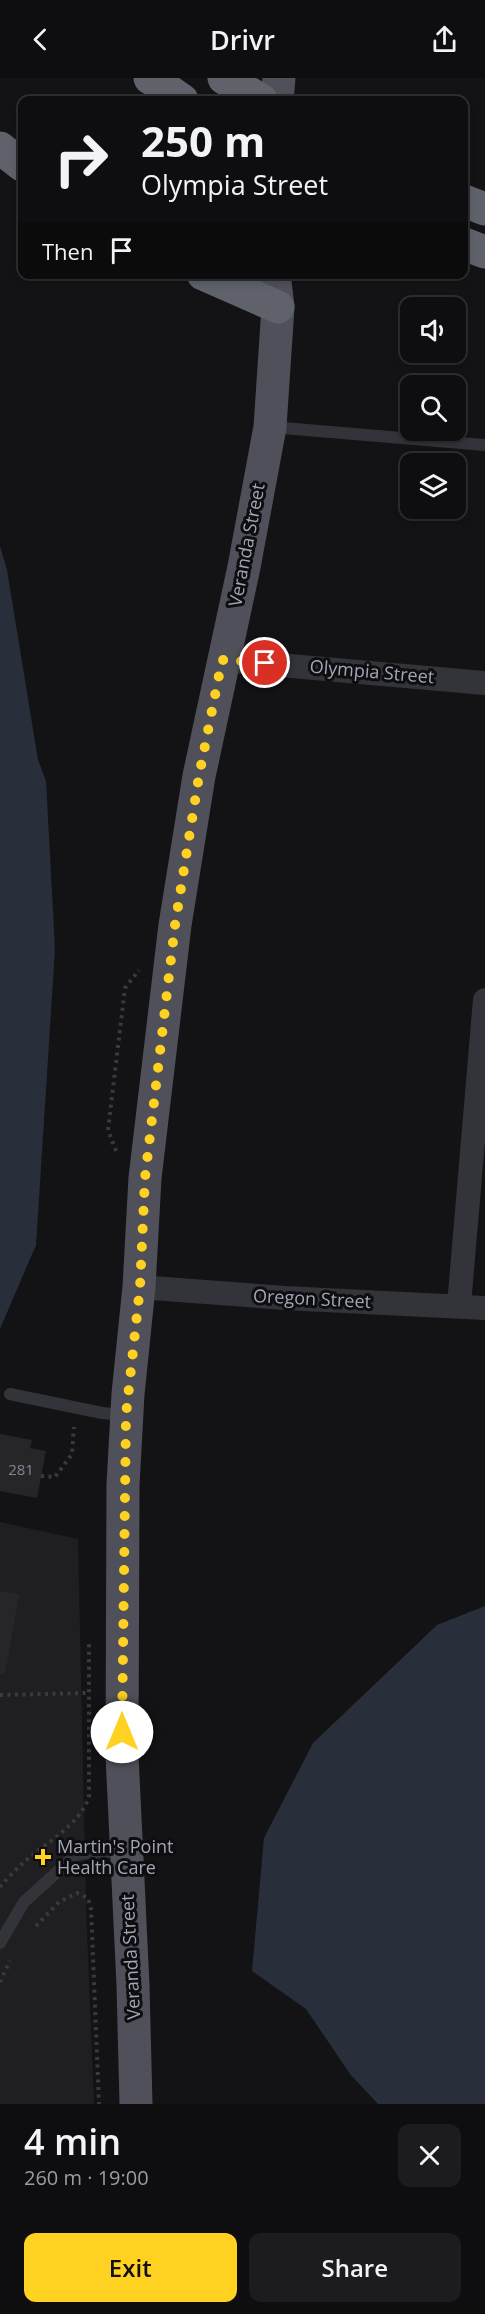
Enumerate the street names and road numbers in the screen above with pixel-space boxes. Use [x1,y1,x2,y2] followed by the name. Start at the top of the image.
[222,481,270,609] street label: Veranda Street
[309,654,435,688] street label: Olympia Street
[252,1283,372,1313] street label: Oregon Street
[115,1894,145,2020] street label: Veranda Street

